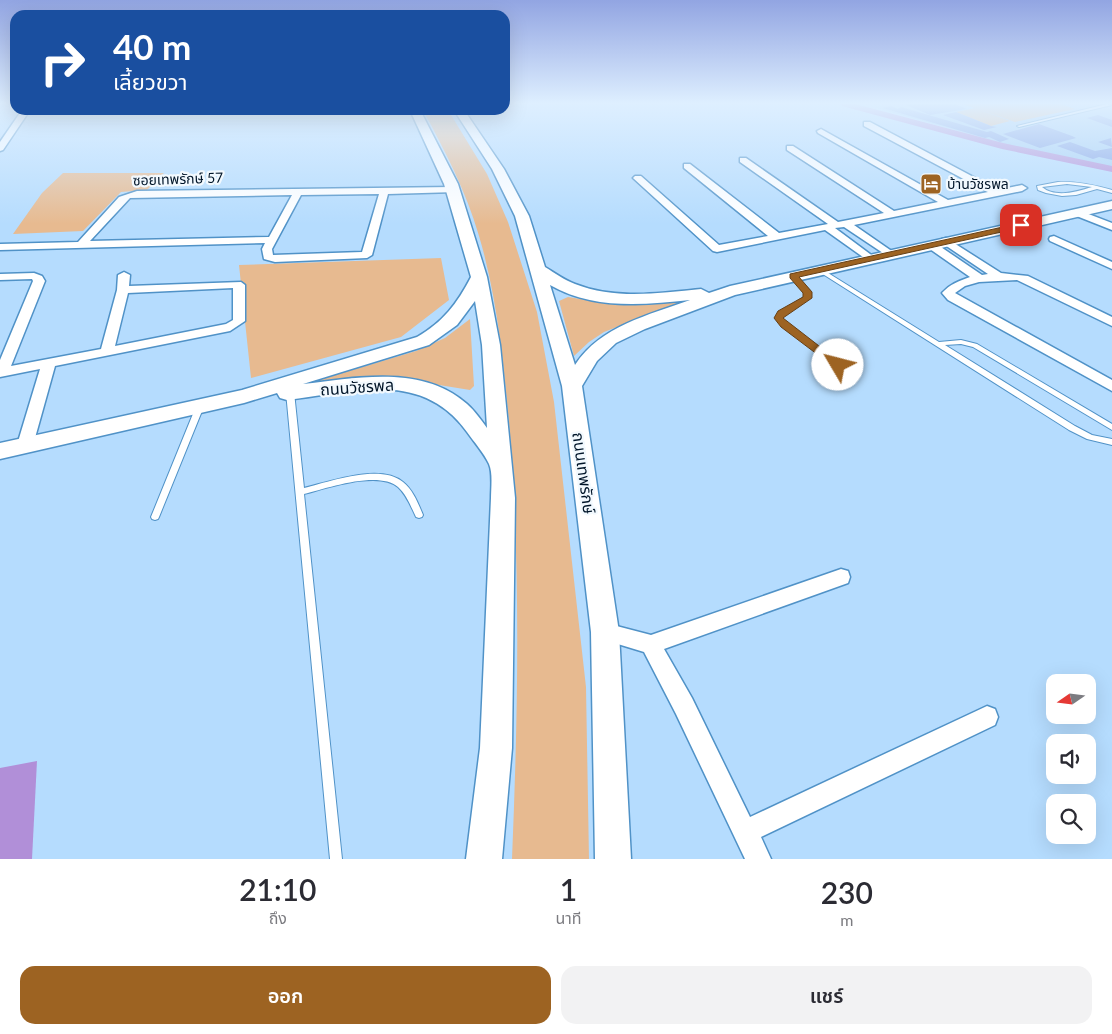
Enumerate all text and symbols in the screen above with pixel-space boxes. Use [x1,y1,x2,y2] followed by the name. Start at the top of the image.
[113,25,191,67] text: 40 m
[30,30,95,95] icon: right
[113,68,188,95] text: เลี้ยวขวา
[132,168,224,189] street label: ซอยเทพรักษ์ 57
[919,172,943,196] hotel icon: บ้านวัชรพล
[947,175,1009,192] place label: บ้านวัชรพล
[1000,204,1042,246] pin
[1007,211,1035,239] icon: arrive
[811,338,863,390] position arrow
[319,374,395,399] street label: ถนนวัชรพล
[569,431,600,515] street label: ถนนเทพรักษ์
[1046,674,1096,724] north arrow
[1046,674,1096,844] map controls
[1046,734,1096,784] button: sound
[1046,794,1096,844] button: search
[239,871,316,907] text: 21:10
[560,871,577,907] text: 1
[821,874,873,910] text: 230
[269,908,287,927] text: ถึง
[555,908,582,927] text: นาที
[840,910,853,929] text: m
[20,966,551,1024] button: ออก
[561,966,1092,1024] button: แชร์

